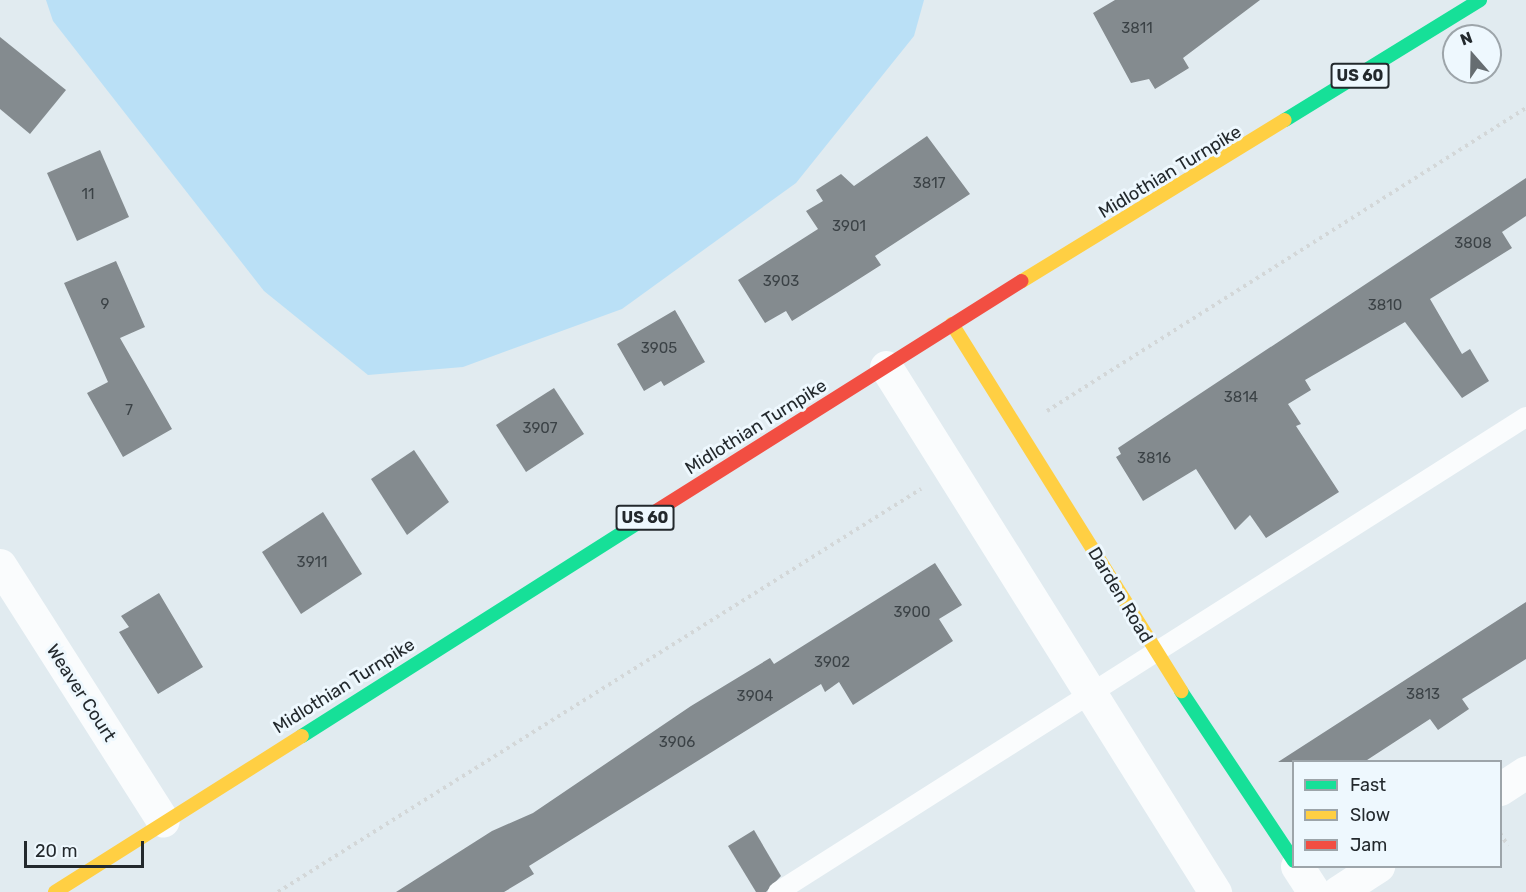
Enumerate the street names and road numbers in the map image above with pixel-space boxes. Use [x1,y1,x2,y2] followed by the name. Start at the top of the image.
[1330,63,1390,89] road number: US 60
[1095,121,1245,223] street label: Midlothian Turnpike
[681,375,831,479] street label: Midlothian Turnpike
[615,505,675,531] road number: US 60
[1083,543,1157,647] street label: Darden Road
[269,634,419,738] street label: Midlothian Turnpike
[41,640,121,746] street label: Weaver Court

